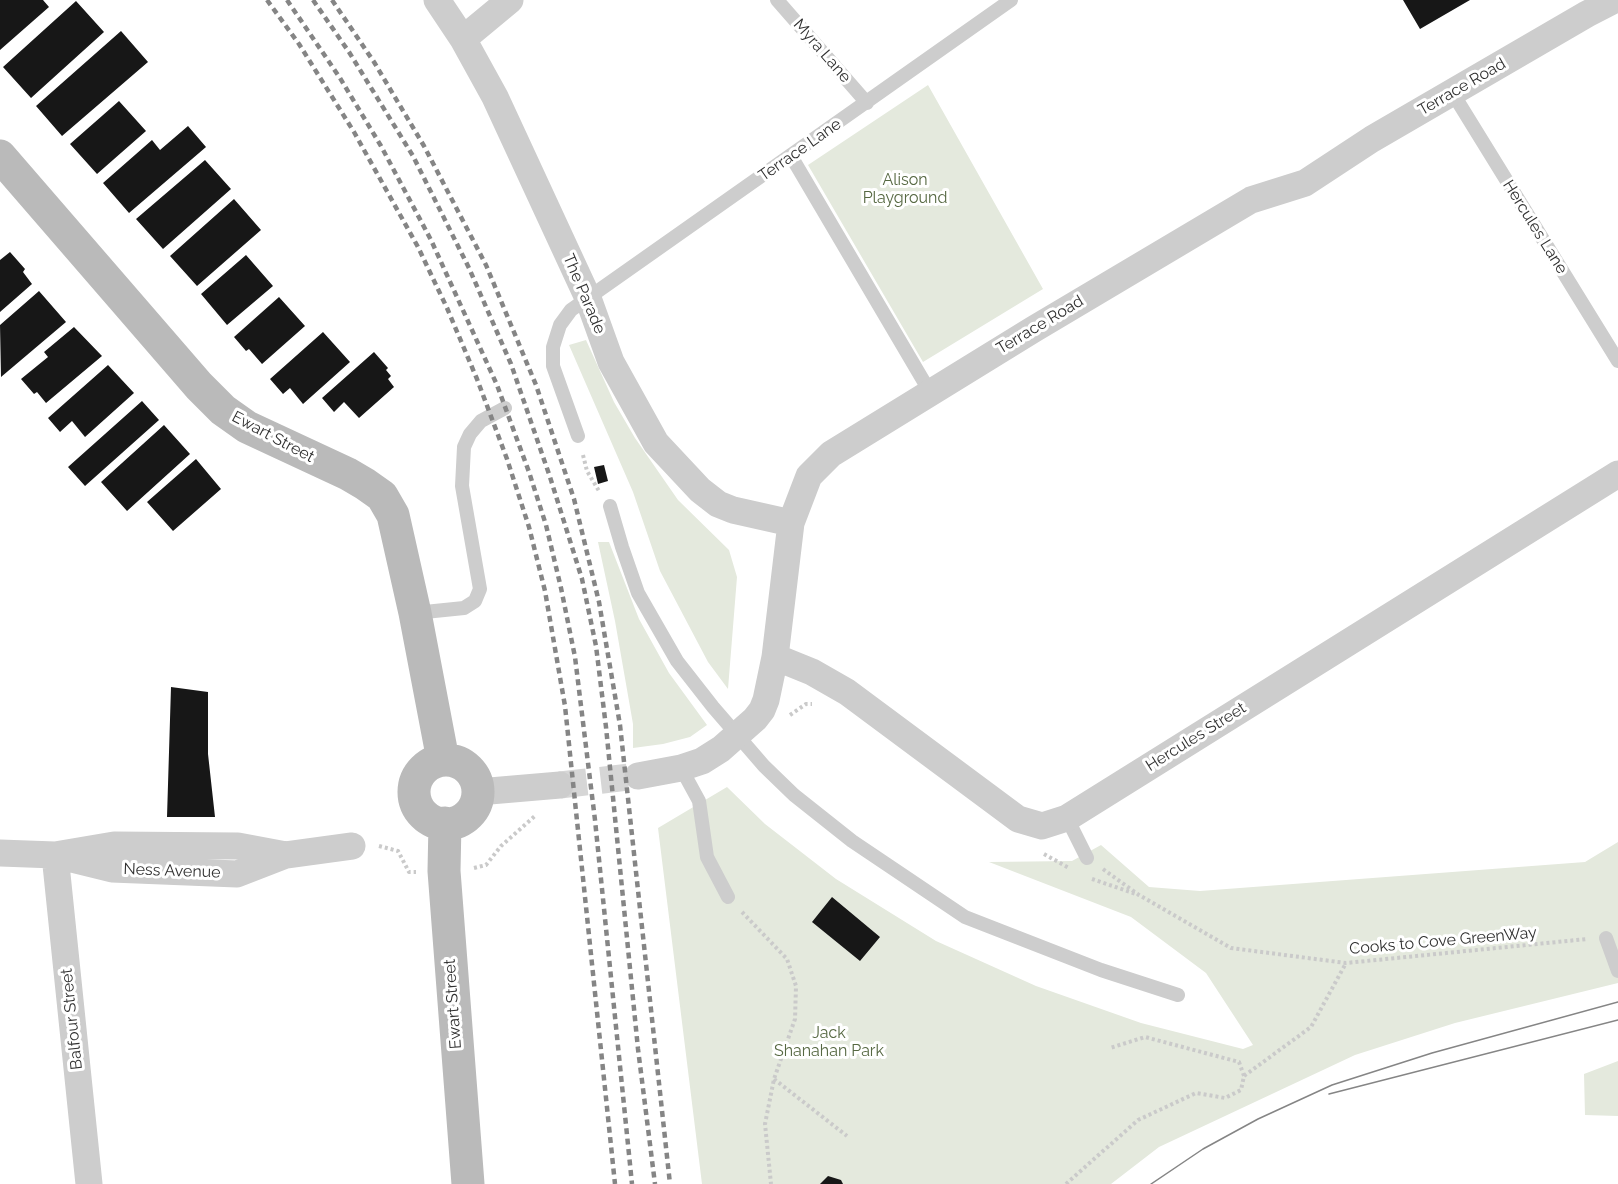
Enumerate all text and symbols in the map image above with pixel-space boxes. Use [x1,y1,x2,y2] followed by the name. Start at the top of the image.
[789,15,855,87] street label: Myra Lane
[1415,54,1509,120] street label: Terrace Road
[755,115,845,185] street label: Terrace Lane
[863,170,947,208] park label: Alison Playground
[1498,177,1572,277] street label: Hercules Lane
[559,251,609,337] street label: The Parade
[993,292,1087,358] street label: Terrace Road
[229,407,317,467] street label: Ewart Street
[1142,698,1250,776] street label: Hercules Street
[123,860,221,882] street label: Ness Avenue
[1348,923,1538,959] street label: Cooks to Cove GreenWay
[440,958,466,1050] street label: Ewart Street
[57,967,87,1071] street label: Balfour Street
[774,1023,884,1061] park label: Jack Shanahan Park

